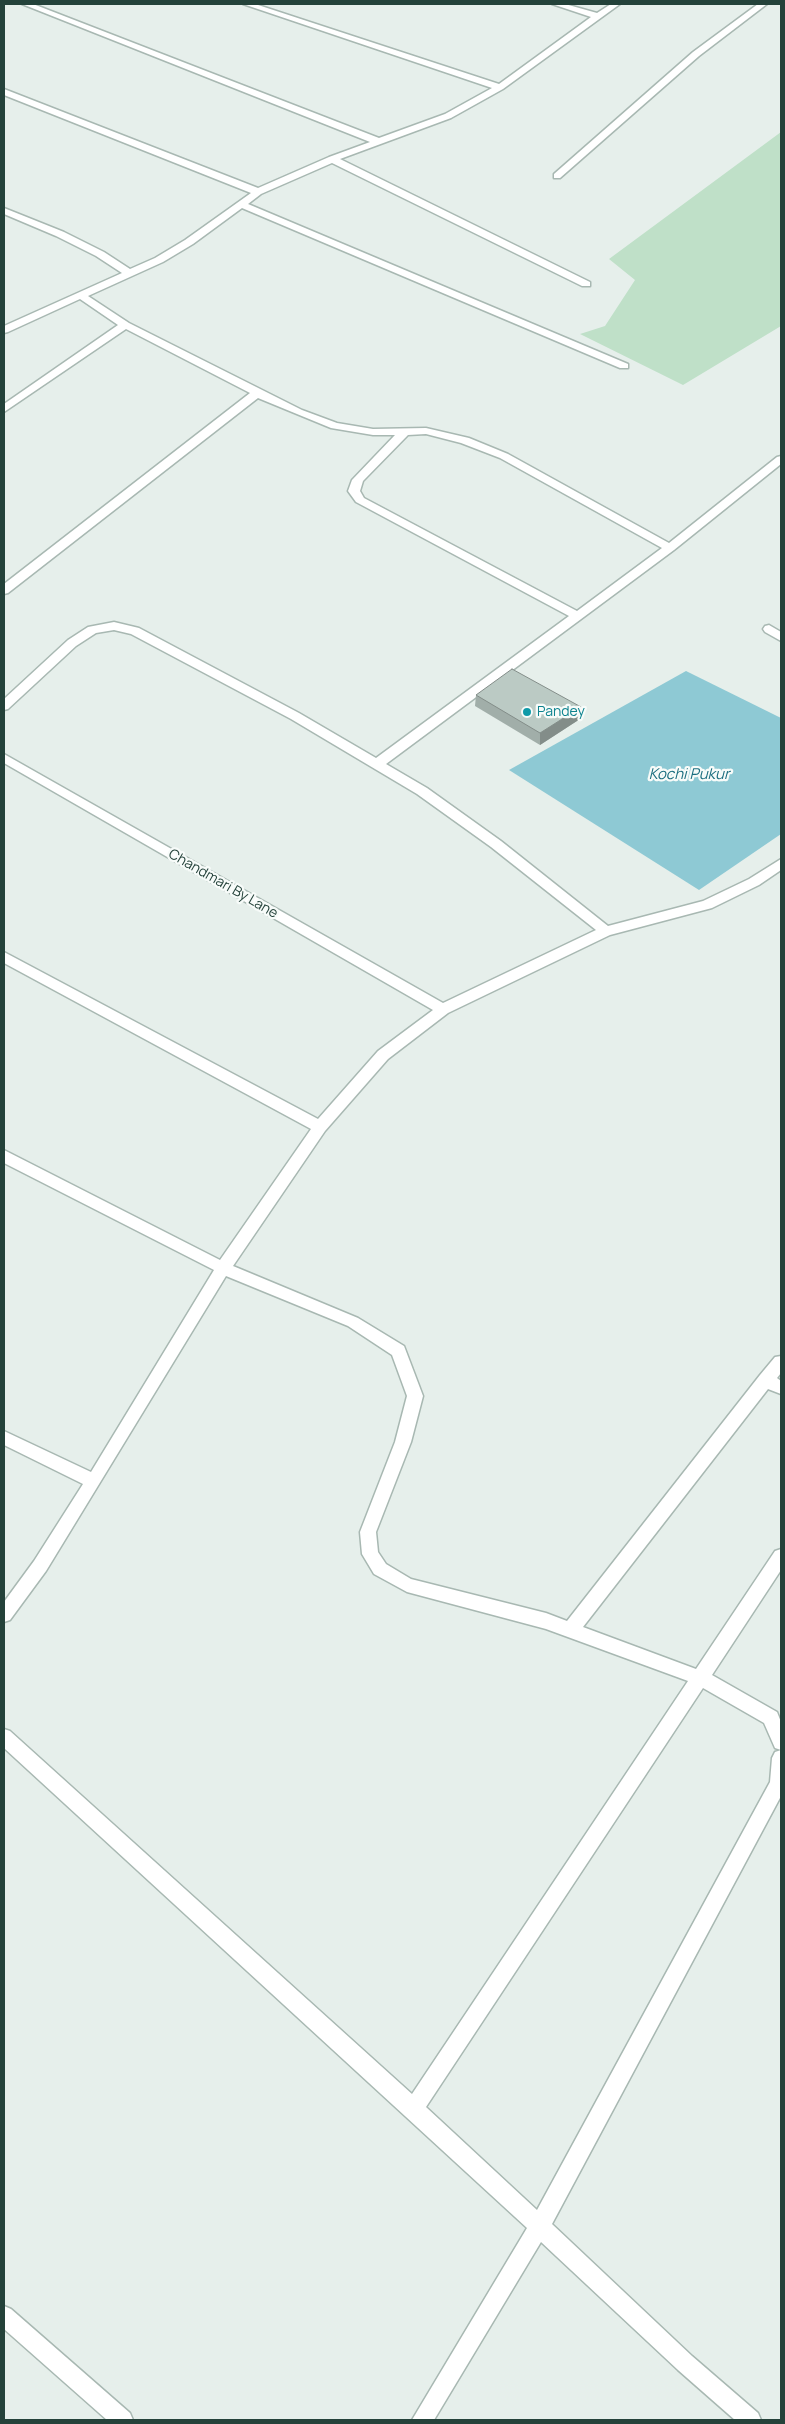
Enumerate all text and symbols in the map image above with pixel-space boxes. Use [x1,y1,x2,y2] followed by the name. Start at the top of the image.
[537,704,585,720] place label: Pandey
[521,706,533,718] marker: Pandey
[649,766,729,784] water label: Kochi Pukur
[165,846,281,922] street label: Chandmari By Lane

